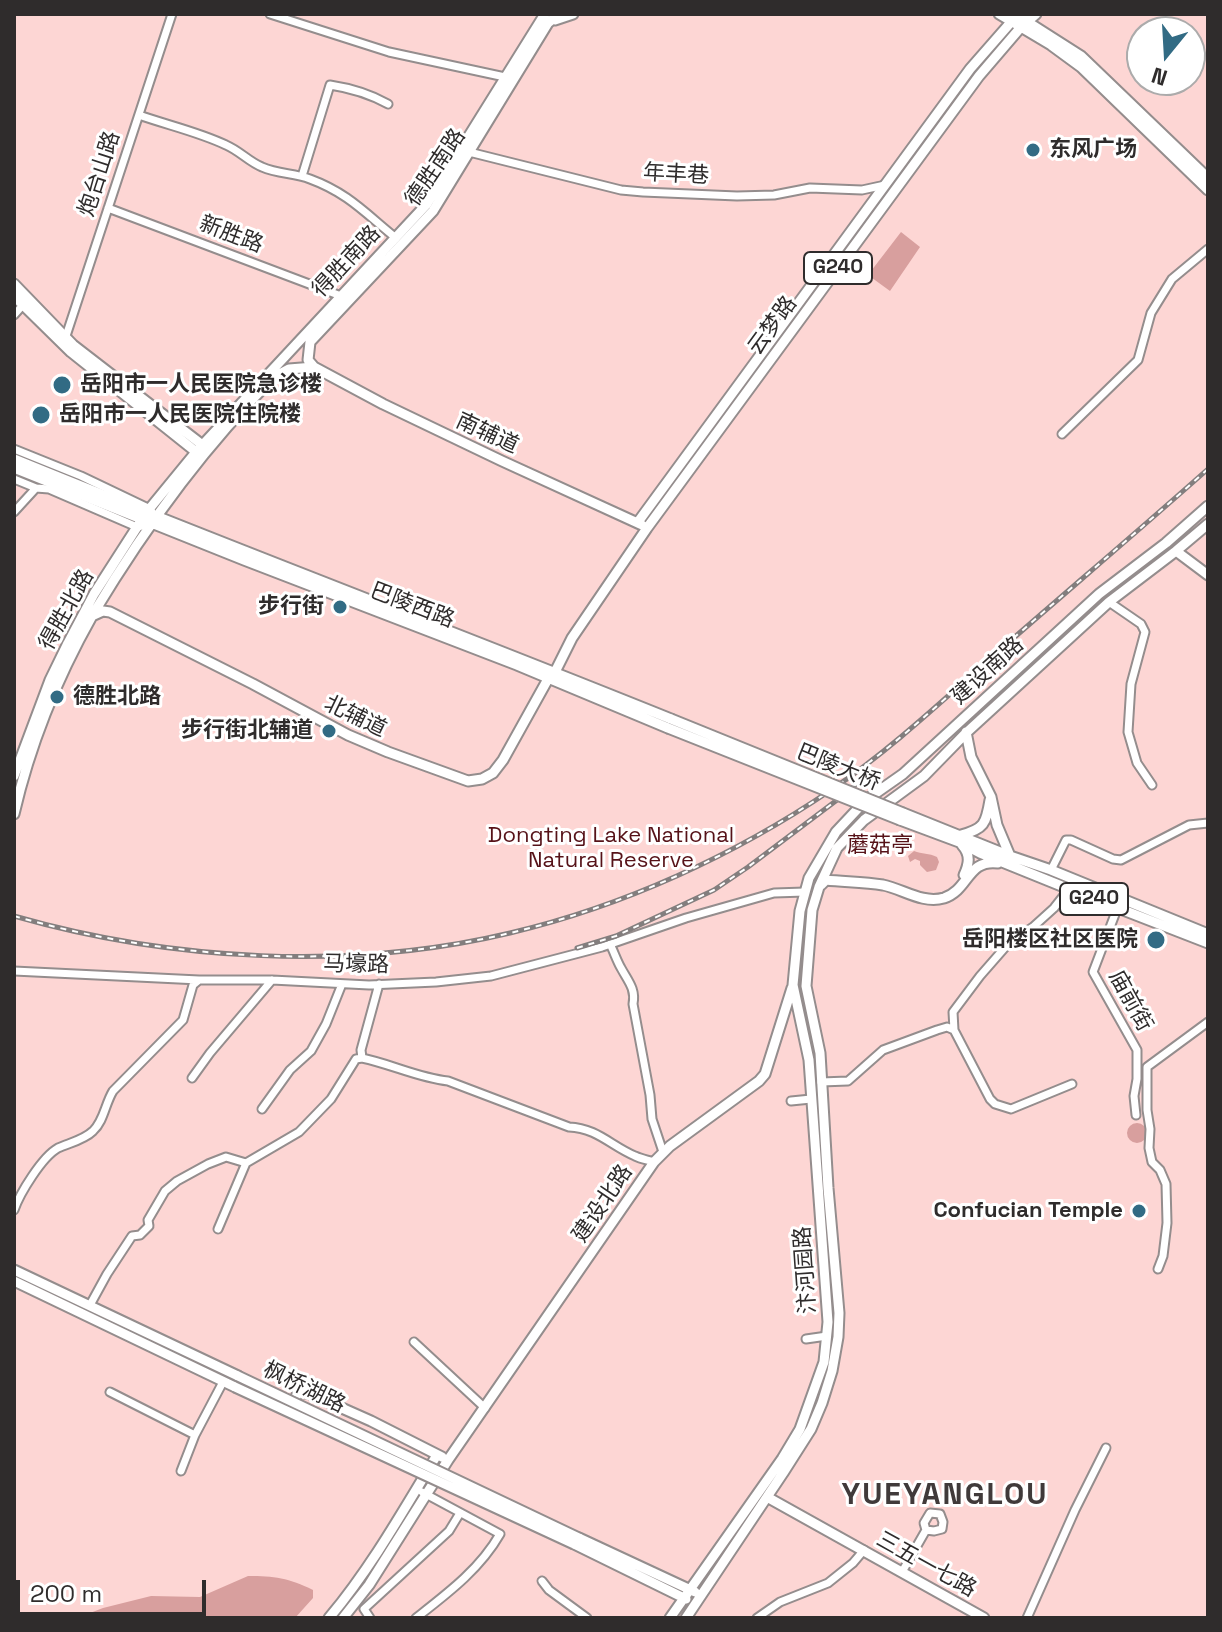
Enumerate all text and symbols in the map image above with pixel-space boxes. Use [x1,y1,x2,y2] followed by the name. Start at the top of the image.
[1126,16,1206,96] north arrow
[1148,61,1171,93] text: N
[400,124,472,212] street label: 德胜南路
[74,128,126,220] street label: 炮台山路
[1049,137,1137,163] place label: 东风广场
[1024,141,1042,159] marker: 东风广场
[642,160,710,190] street label: 年丰巷
[195,211,267,259] street label: 新胜路
[307,221,387,303] street label: 得胜南路
[804,252,872,284] road number: G240
[743,292,803,360] street label: 云梦路
[80,372,322,398] place label: 岳阳市一人民医院急诊楼
[51,374,73,396] marker: 岳阳市一人民医院急诊楼
[59,402,301,428] place label: 岳阳市一人民医院住院楼
[30,404,52,426] marker: 岳阳市一人民医院住院楼
[452,408,522,460] street label: 南辅道
[34,565,100,655] street label: 得胜北路
[366,578,458,634] street label: 巴陵西路
[258,594,324,620] place label: 步行街
[331,598,349,616] marker: 步行街
[946,632,1030,710] street label: 建设南路
[73,684,161,710] place label: 德胜北路
[48,688,66,706] marker: 德胜北路
[320,691,390,743] street label: 北辅道
[181,718,313,744] place label: 步行街北辅道
[320,722,338,740] marker: 步行街北辅道
[792,739,884,797] street label: 巴陵大桥
[488,823,734,874] park label: Dongting Lake National Natural Reserve
[847,833,913,859] park label: 蘑菇亭
[1060,883,1128,915] road number: G240
[962,927,1138,953] place label: 岳阳楼区社区医院
[1145,929,1167,951] marker: 岳阳楼区社区医院
[323,951,389,979] street label: 马壕路
[1102,966,1158,1036] street label: 庙前街
[567,1160,639,1248] street label: 建设北路
[933,1198,1123,1224] place label: Confucian Temple
[1130,1202,1148,1220] marker: Confucian Temple
[790,1225,822,1315] street label: 汴河园路
[259,1357,349,1419] street label: 枫桥湖路
[841,1478,1049,1514] district label: YUEYANGLOU
[871,1527,981,1603] street label: 三五一七路
[20,1564,210,1614] scale bar
[30,1578,102,1609] text: 200 m

